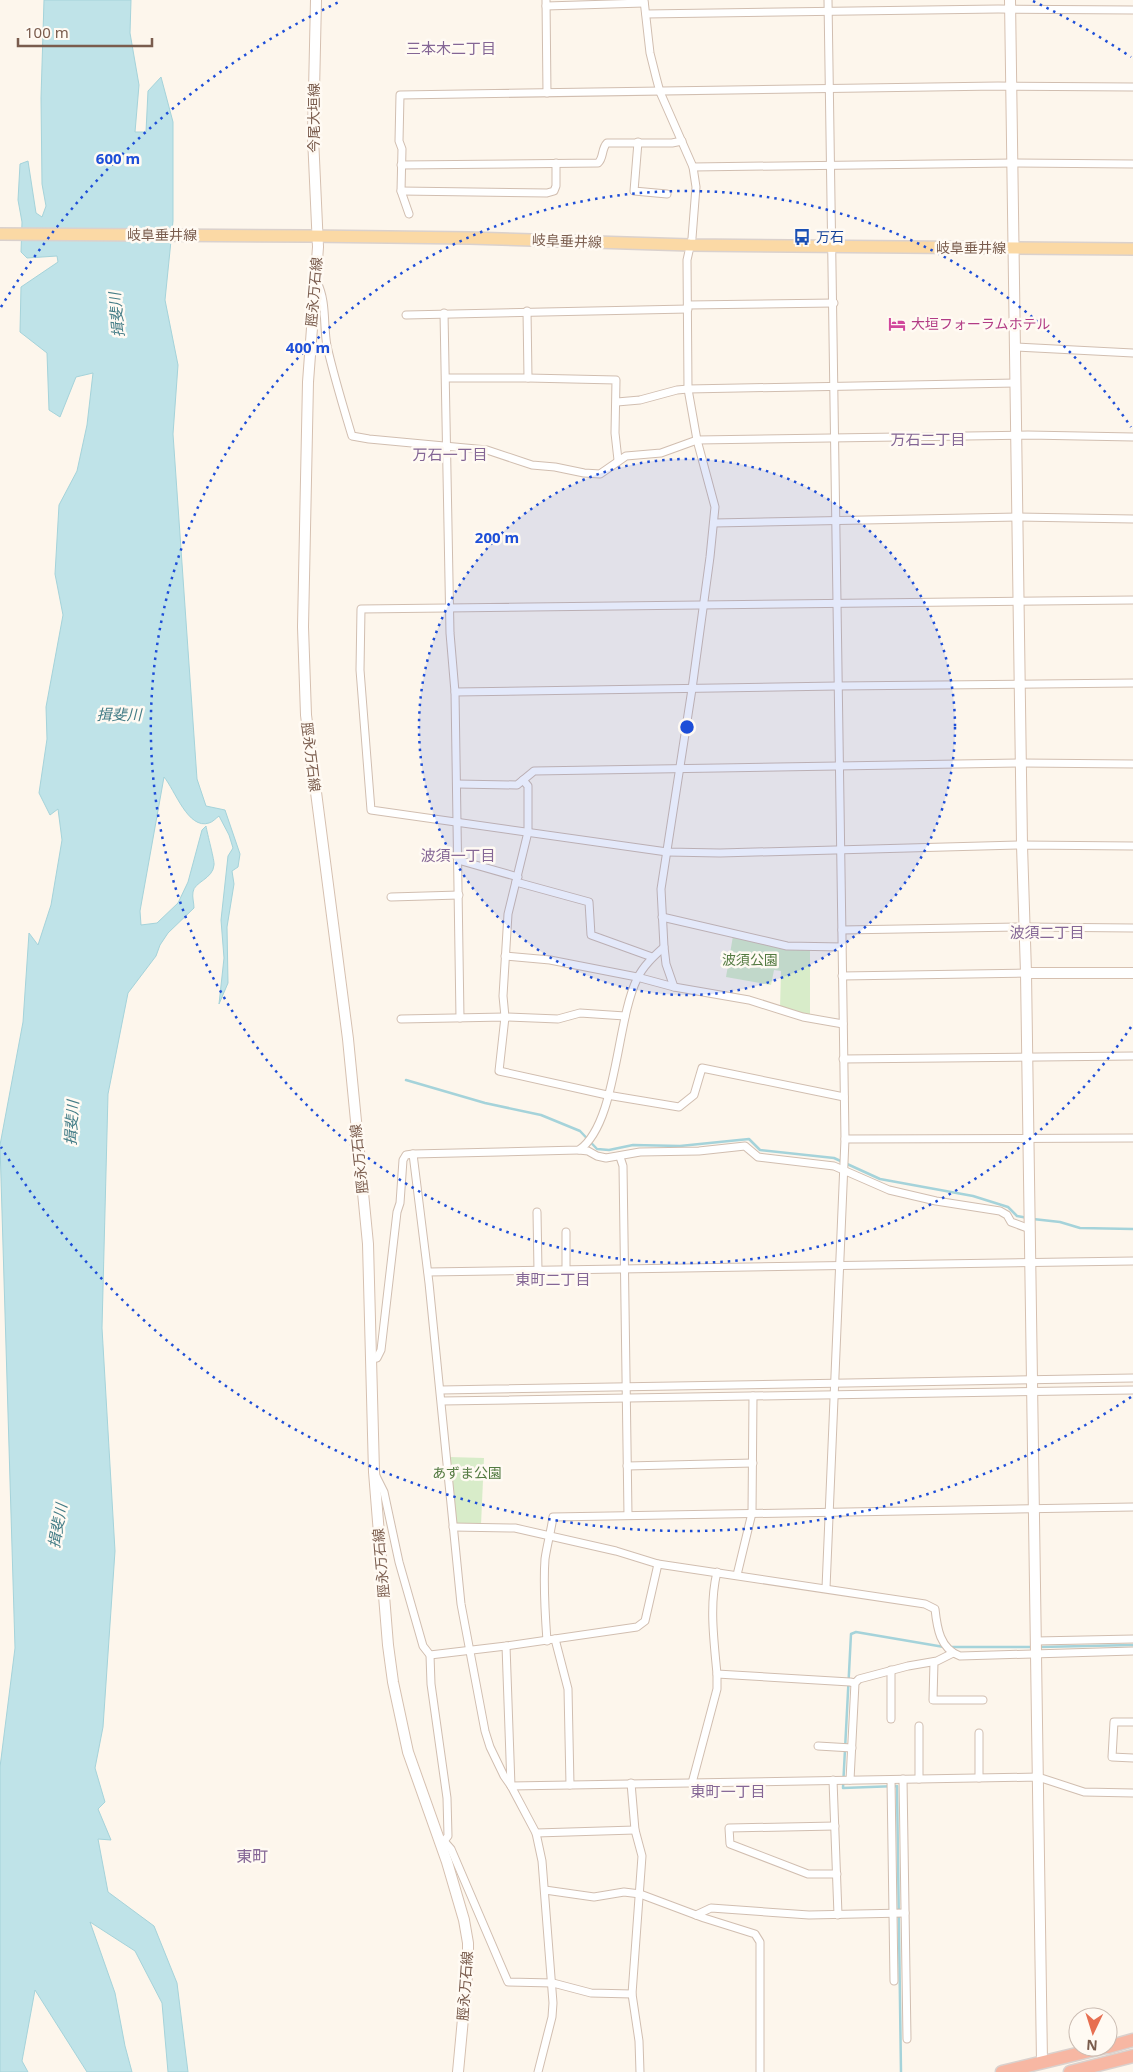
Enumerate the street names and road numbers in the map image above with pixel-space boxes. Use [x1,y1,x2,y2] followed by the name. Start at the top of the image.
[304,83,323,153] street label: 今尾大垣線
[127,225,197,244] street label: 岐阜垂井線
[532,230,602,251] street label: 岐阜垂井線
[936,238,1006,257] street label: 岐阜垂井線
[301,256,326,328] street label: 脛永万石線
[298,721,325,793] street label: 脛永万石線
[345,1123,372,1195] street label: 脛永万石線
[368,1527,393,1599] street label: 脛永万石線
[453,1950,476,2022] street label: 脛永万石線

